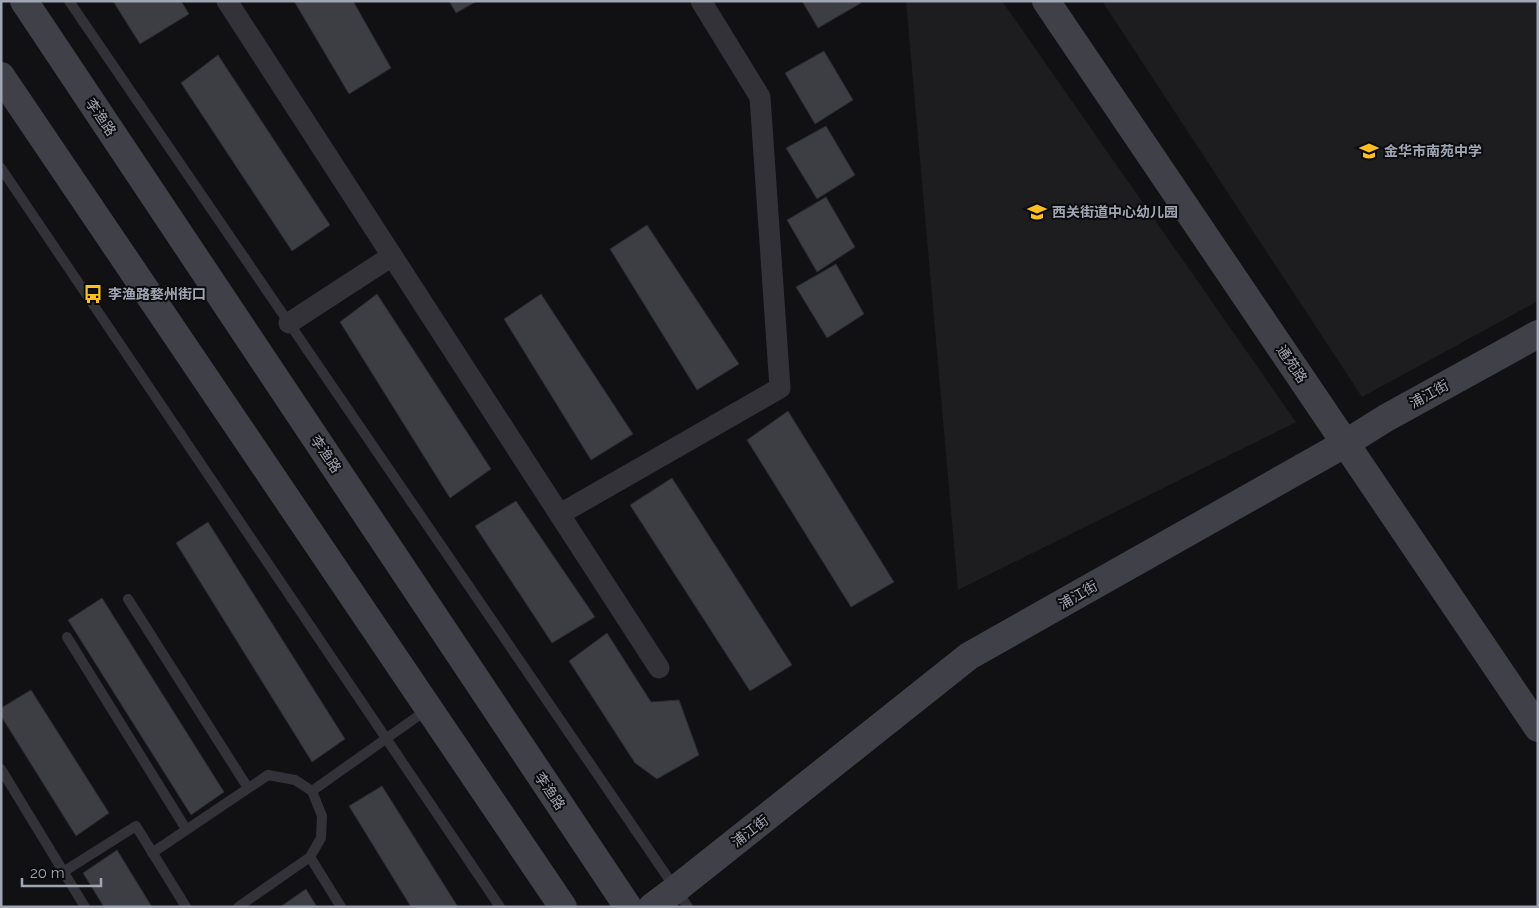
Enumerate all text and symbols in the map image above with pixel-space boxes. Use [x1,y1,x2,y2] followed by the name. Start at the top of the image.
[83,95,119,139] street label: 李渔路
[1358,140,1380,162] school or university icon: 金华市南苑中学
[1384,143,1482,159] place label: 金华市南苑中学
[1026,201,1048,223] school or university icon: 西关街道中心幼儿园
[1052,204,1178,220] place label: 西关街道中心幼儿园
[82,283,104,305] bus stop icon: 李渔路婺州街口
[108,286,206,302] place label: 李渔路婺州街口
[1274,342,1310,386] street label: 通苑路
[1407,377,1451,411] street label: 浦江街
[308,432,344,476] street label: 李渔路
[1056,578,1100,612] street label: 浦江街
[532,769,568,813] street label: 李渔路
[729,812,771,850] street label: 浦江街
[22,856,101,888] scale bar
[30,864,65,882] text: 20 m

